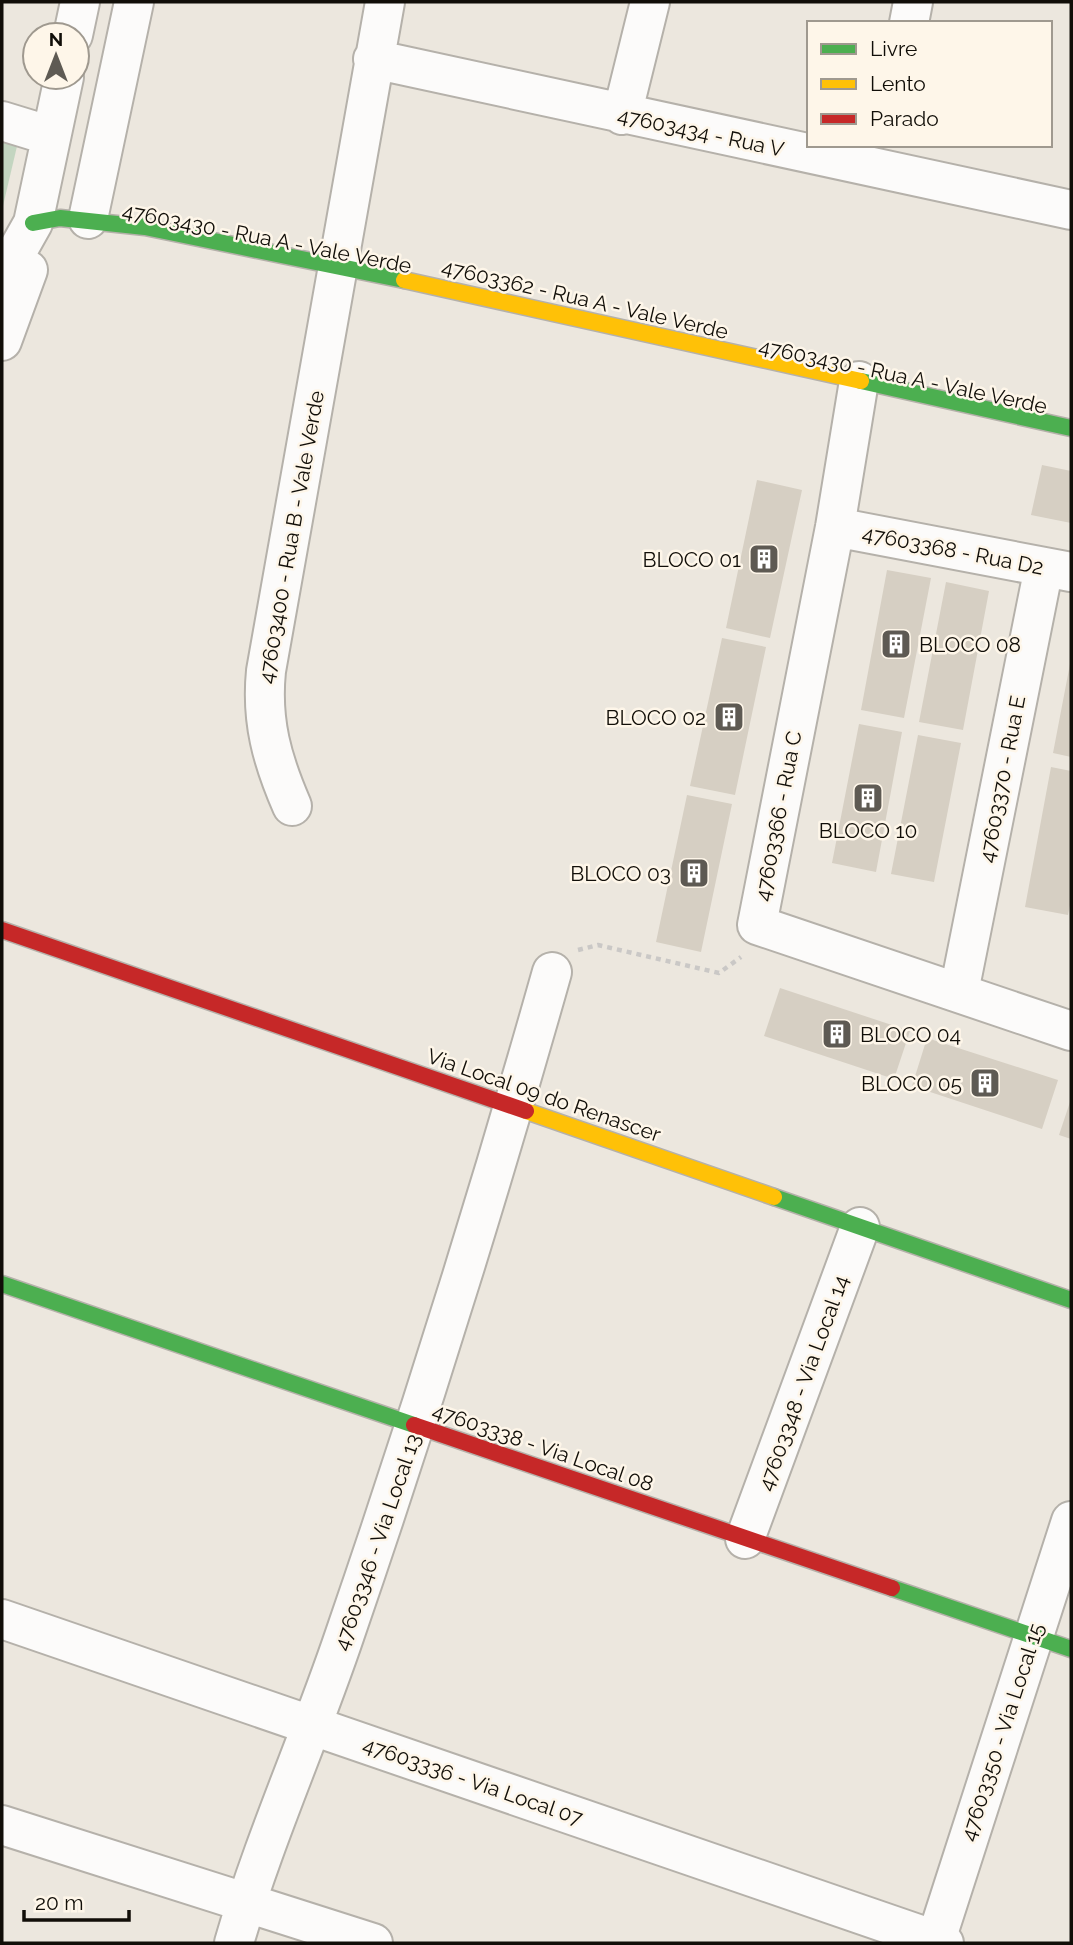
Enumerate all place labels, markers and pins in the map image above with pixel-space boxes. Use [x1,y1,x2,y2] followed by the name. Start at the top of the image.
[747,542,781,576] building icon: BLOCO 01
[642,547,741,572] place label: BLOCO 01
[879,627,913,661] building icon: BLOCO 08
[919,632,1021,657] place label: BLOCO 08
[712,700,746,734] building icon: BLOCO 02
[605,705,706,730] place label: BLOCO 02
[851,781,885,815] building icon: BLOCO 10
[819,818,917,843] place label: BLOCO 10
[677,856,711,890] building icon: BLOCO 03
[570,861,671,886] place label: BLOCO 03
[820,1017,854,1051] building icon: BLOCO 04
[860,1022,961,1047] place label: BLOCO 04
[968,1066,1002,1100] building icon: BLOCO 05
[861,1071,962,1096] place label: BLOCO 05

